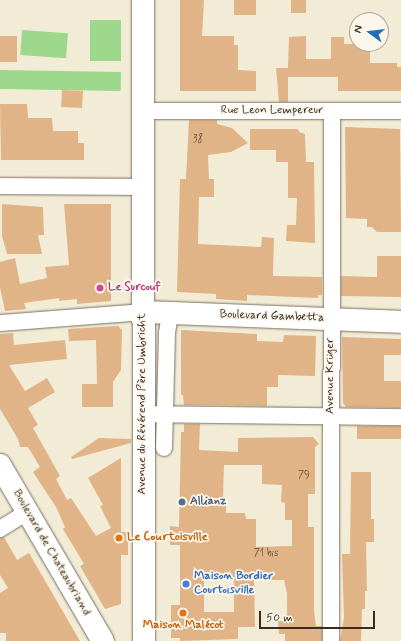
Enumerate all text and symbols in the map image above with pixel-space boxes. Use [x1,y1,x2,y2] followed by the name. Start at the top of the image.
[349,12,389,52] north arrow
[351,24,366,35] text: N
[220,104,324,118] street label: Rue Leon Lempereur
[193,134,203,146] house number: 38
[108,281,163,295] place label: Le Surcouf
[95,283,105,293] marker: Le Surcouf
[219,308,325,326] street label: Boulevard Gambetta
[136,312,150,496] street label: Avenue du Révérend Père Umbricht
[324,338,338,414] street label: Avenue Krüger
[298,470,310,482] house number: 79
[8,486,94,620] street label: Boulevard de Chateaubriand
[190,495,227,509] place label: Allianz
[177,497,187,507] marker: Allianz
[127,531,204,545] place label: Le Courtoisville
[114,533,124,543] marker: Le Courtoisville
[254,548,278,560] house number: 71 bis
[194,570,273,598] place label: Maison Bordier Courtoisville
[181,579,191,589] marker: Maison Bordier Courtoisville
[261,603,377,629] scale bar
[178,608,188,618] marker: Maison Malécot
[266,610,293,626] text: 50 m
[143,619,223,633] place label: Maison Malécot

